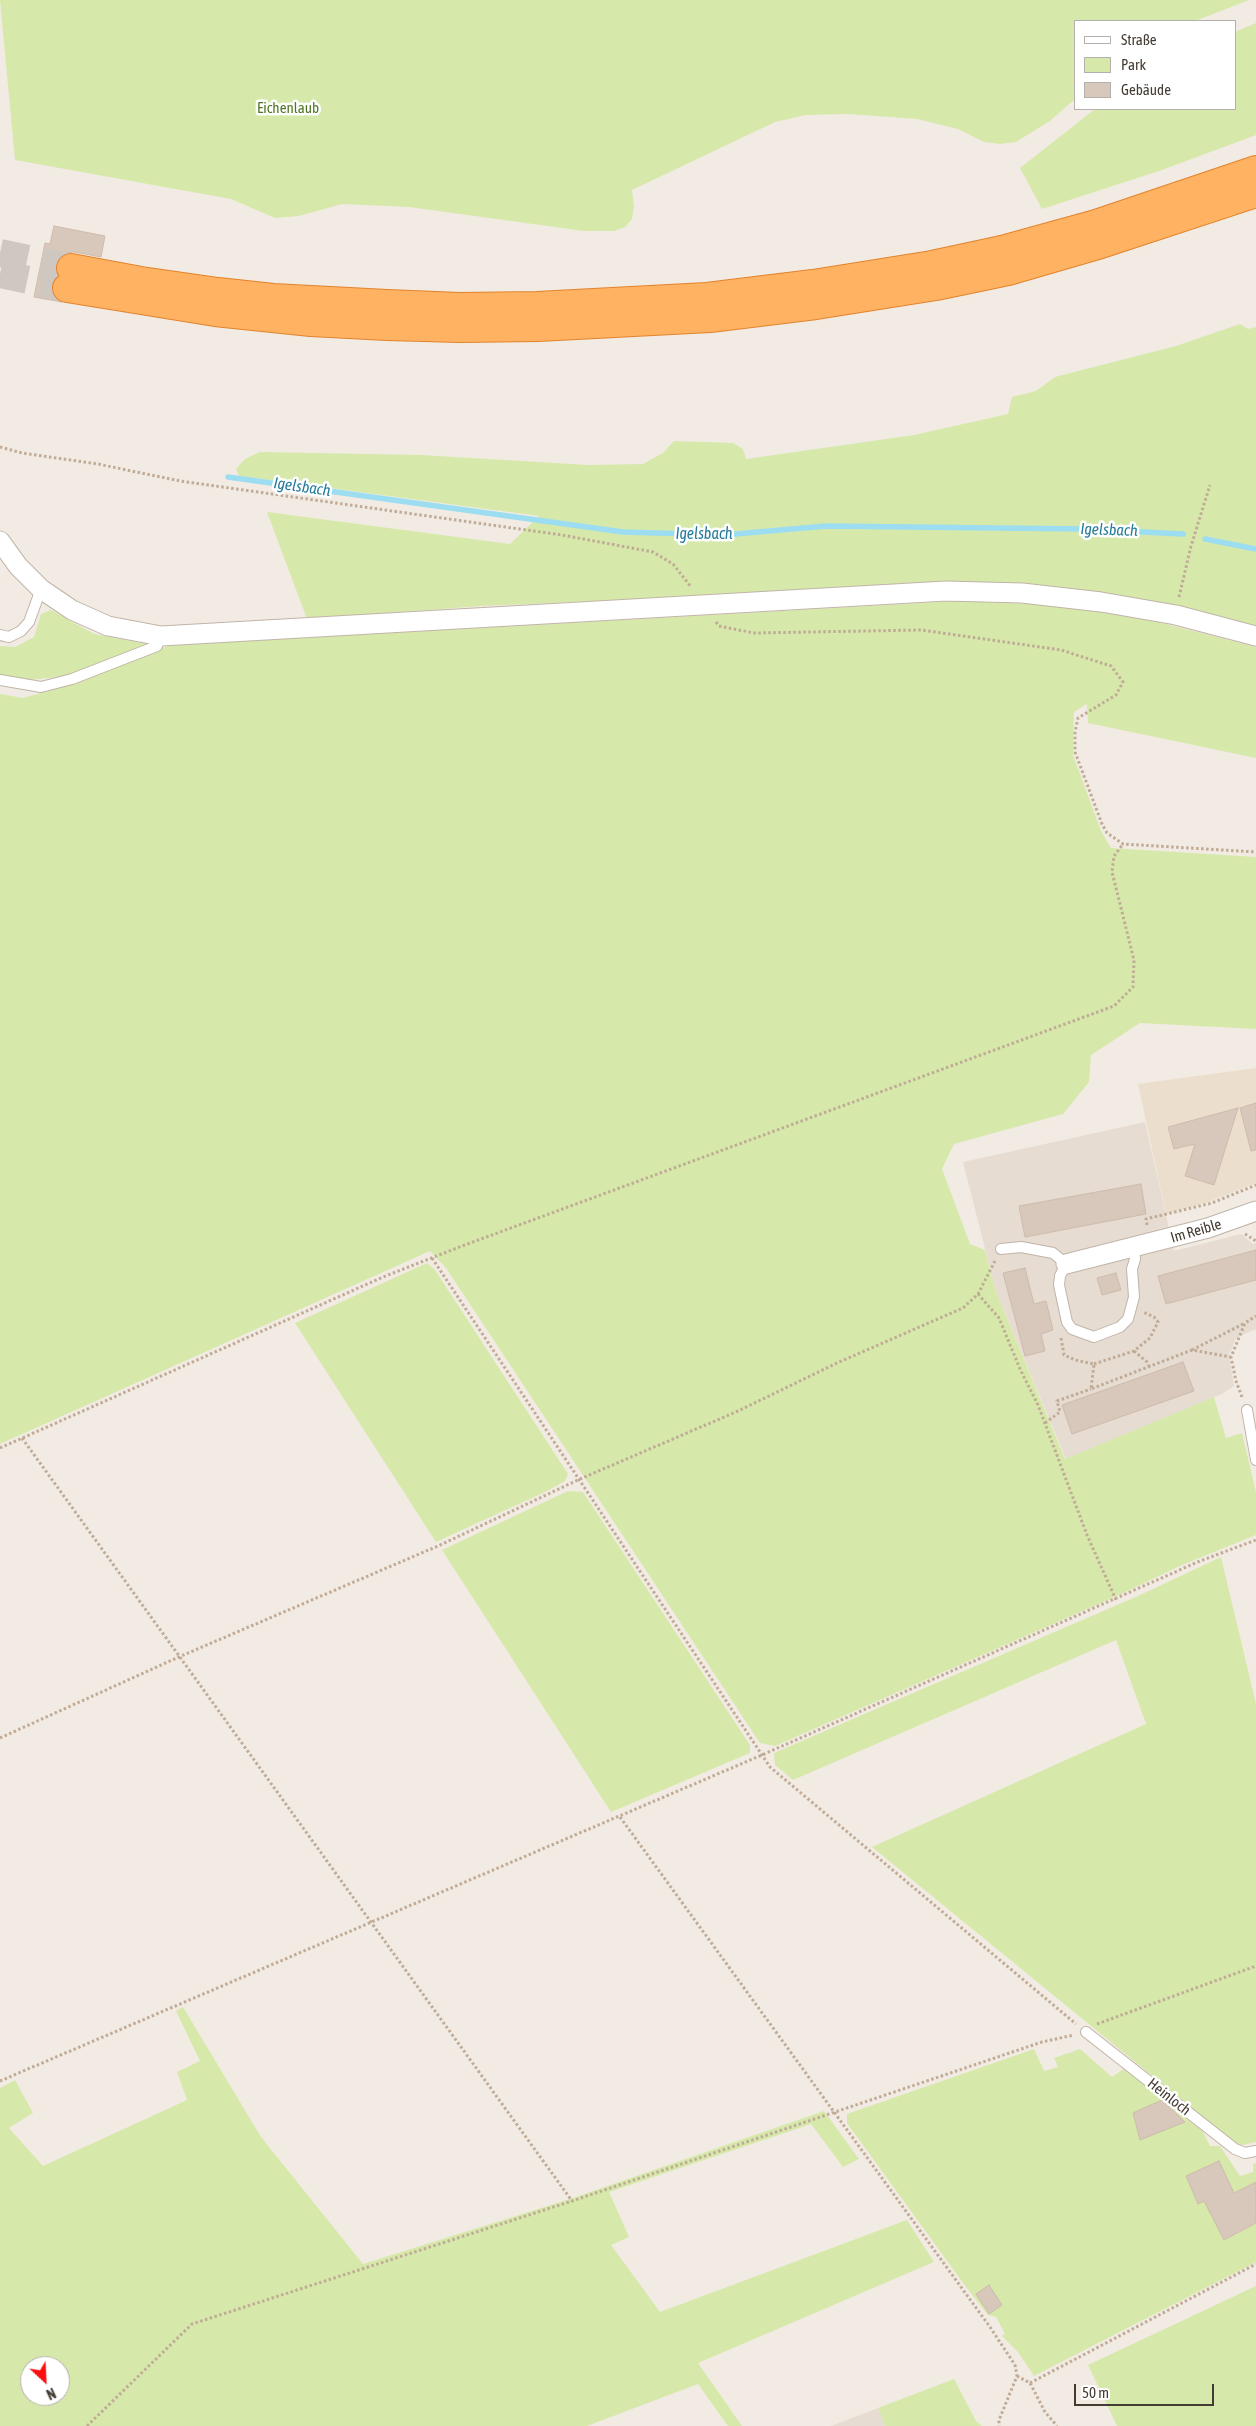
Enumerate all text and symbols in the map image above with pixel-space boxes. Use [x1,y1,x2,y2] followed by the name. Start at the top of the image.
[1074,20,1236,110] legend
[1121,31,1157,48] text: Straße
[1121,56,1146,73] text: Park
[1121,81,1171,98] text: Gebäude
[257,99,319,117] park label: Eichenlaub
[272,474,332,500] water label: Igelsbach
[1080,519,1138,541] water label: Igelsbach
[675,524,733,544] water label: Igelsbach
[1168,1215,1224,1247] street label: Im Reible
[1144,2075,1194,2119] street label: Heinloch
[20,2356,70,2406] north arrow
[1076,2374,1216,2406] scale bar
[1082,2384,1109,2401] text: 50 m
[44,2385,58,2403] text: N

